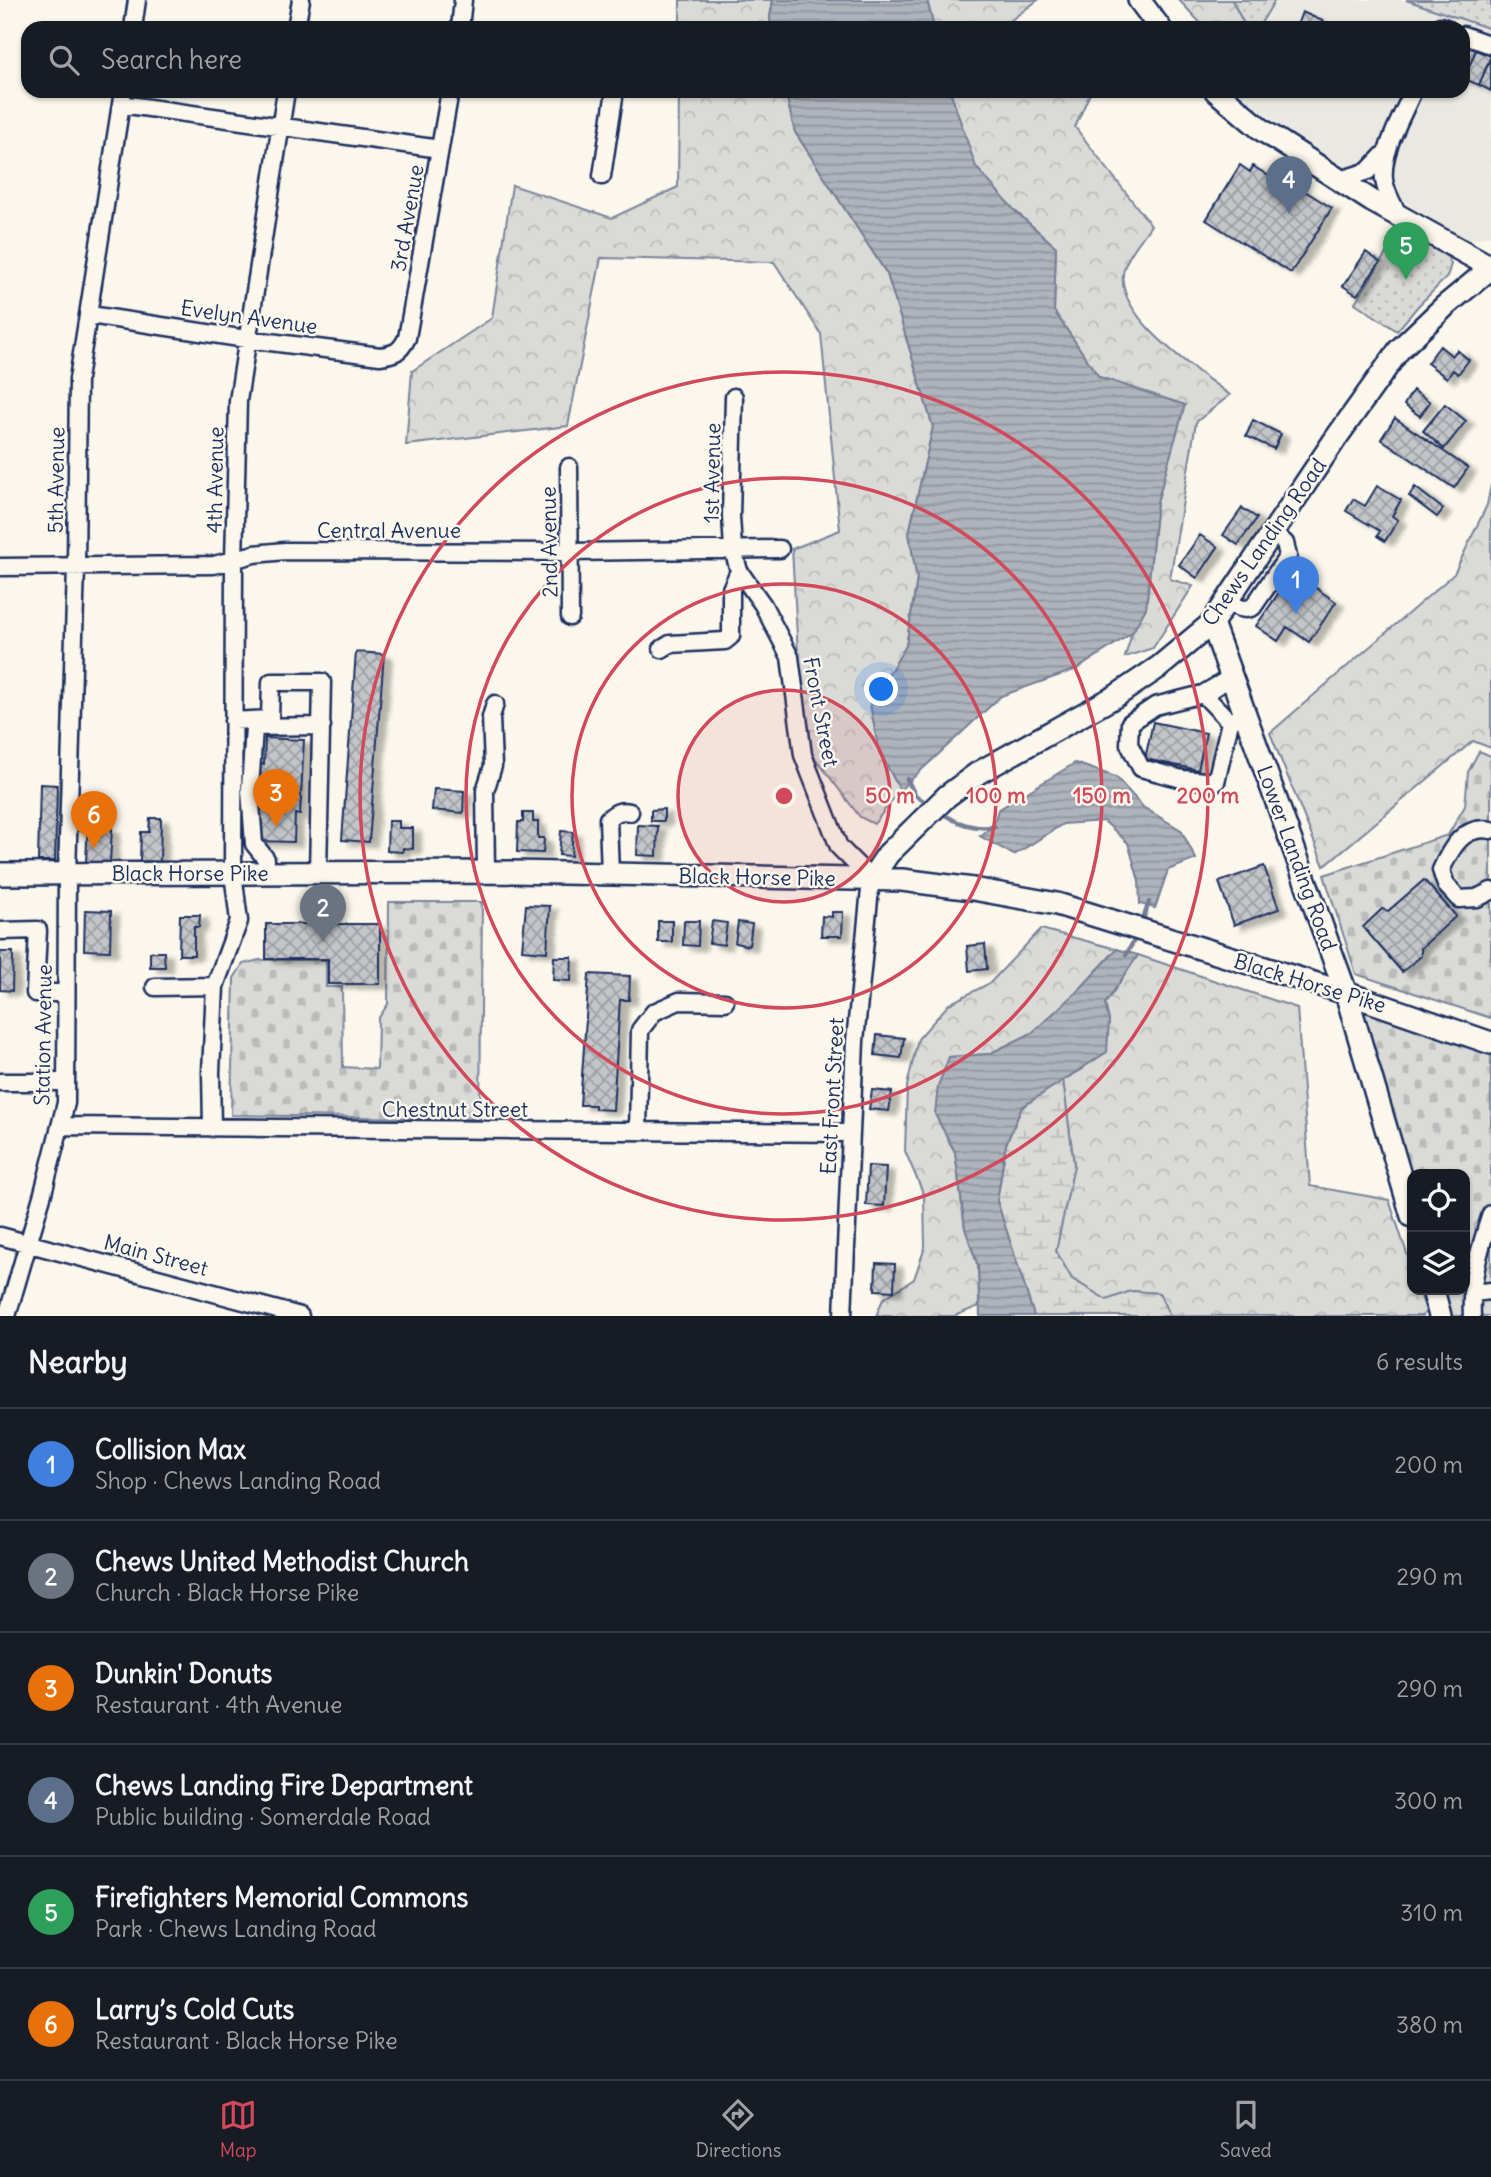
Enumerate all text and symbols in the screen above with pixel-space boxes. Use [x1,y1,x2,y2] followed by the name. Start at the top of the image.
[21,21,1470,98] search box
[45,41,83,79] icon: search
[101,43,242,76] text: Search here
[1266,156,1312,214] pin: 4
[384,162,430,274] street label: 3rd Avenue
[1383,222,1429,280] pin: 5
[179,294,319,340] street label: Evelyn Avenue
[698,423,726,523] street label: 1st Avenue
[42,426,70,534] street label: 5th Avenue
[201,426,229,534] street label: 4th Avenue
[1196,453,1332,631] street label: Chews Landing Road
[535,486,563,598] street label: 2nd Avenue
[317,517,461,544] street label: Central Avenue
[1273,556,1319,614] pin: 1
[797,655,845,769] street label: Front Street
[864,672,898,706] your location
[1251,762,1343,954] street label: Lower Landing Road
[253,769,299,827] pin: 3
[865,782,915,809] text: 50 m
[966,782,1026,809] text: 100 m
[1073,782,1131,809] text: 150 m
[1177,782,1240,809] text: 200 m
[772,784,796,808] centre of rings
[71,791,117,849] pin: 6
[111,860,269,887] street label: Black Horse Pike
[678,862,836,892] street label: Black Horse Pike
[300,884,346,942] pin: 2
[1231,947,1389,1019] street label: Black Horse Pike
[28,964,58,1106] street label: Station Avenue
[814,1017,850,1175] street label: East Front Street
[382,1096,528,1123] street label: Chestnut Street
[1407,1169,1470,1295] map controls
[1407,1169,1470,1232] button: locate
[101,1228,211,1282] street label: Main Street
[1407,1232,1470,1295] button: layers
[28,1343,128,1381] text: Nearby
[1376,1347,1463,1376] text: 6 results
[95,1433,246,1466] text: Collision Max
[46,1450,56,1479] text: 1
[1394,1450,1463,1479] text: 200 m
[95,1466,381,1495] text: Shop · Chews Landing Road
[95,1545,469,1578] text: Chews United Methodist Church
[45,1562,57,1591] text: 2
[1396,1562,1463,1591] text: 290 m
[95,1578,359,1607] text: Church · Black Horse Pike
[95,1657,272,1690] text: Dunkin' Donuts
[44,1674,58,1703] text: 3
[1396,1674,1463,1703] text: 290 m
[95,1690,342,1719] text: Restaurant · 4th Avenue
[95,1769,473,1802] text: Chews Landing Fire Department
[44,1786,58,1815] text: 4
[1394,1786,1463,1815] text: 300 m
[95,1802,431,1831] text: Public building · Somerdale Road
[95,1881,468,1914] text: Firefighters Memorial Commons
[44,1898,58,1927] text: 5
[1400,1898,1463,1927] text: 310 m
[95,1914,376,1943] text: Park · Chews Landing Road
[95,1993,294,2026] text: Larry’s Cold Cuts
[44,2010,58,2039] text: 6
[1396,2010,1463,2039] text: 380 m
[95,2026,398,2055] text: Restaurant · Black Horse Pike
[219,2096,257,2162] tab: Map
[696,2096,781,2162] tab: Directions
[1220,2096,1272,2162] tab: Saved

